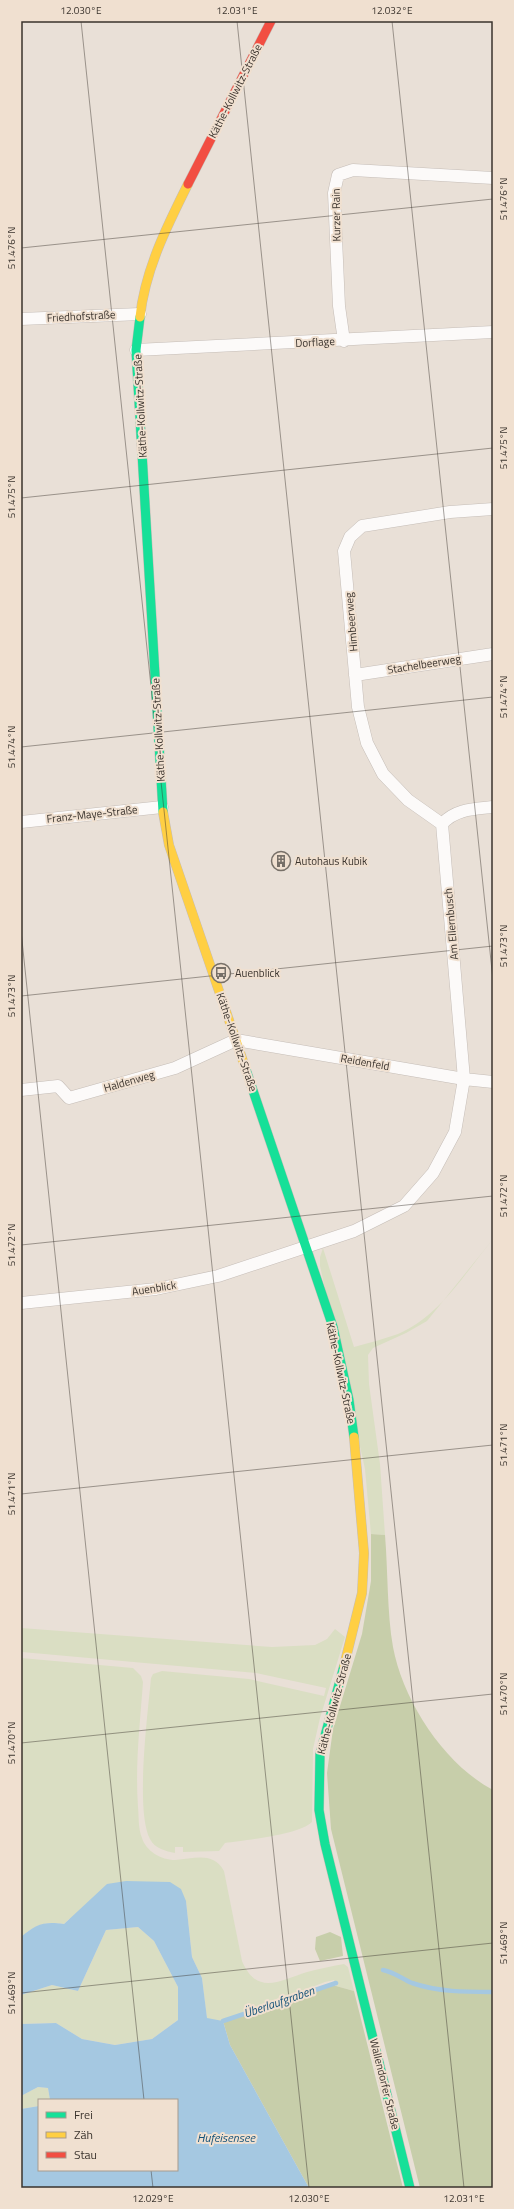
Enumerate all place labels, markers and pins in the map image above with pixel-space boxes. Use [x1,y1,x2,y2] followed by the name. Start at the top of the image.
[270,850,292,872] building icon: Autohaus Kubik
[295,853,368,869] place label: Autohaus Kubik
[210,962,232,984] bus stop icon: Auenblick
[235,965,280,981] place label: Auenblick

